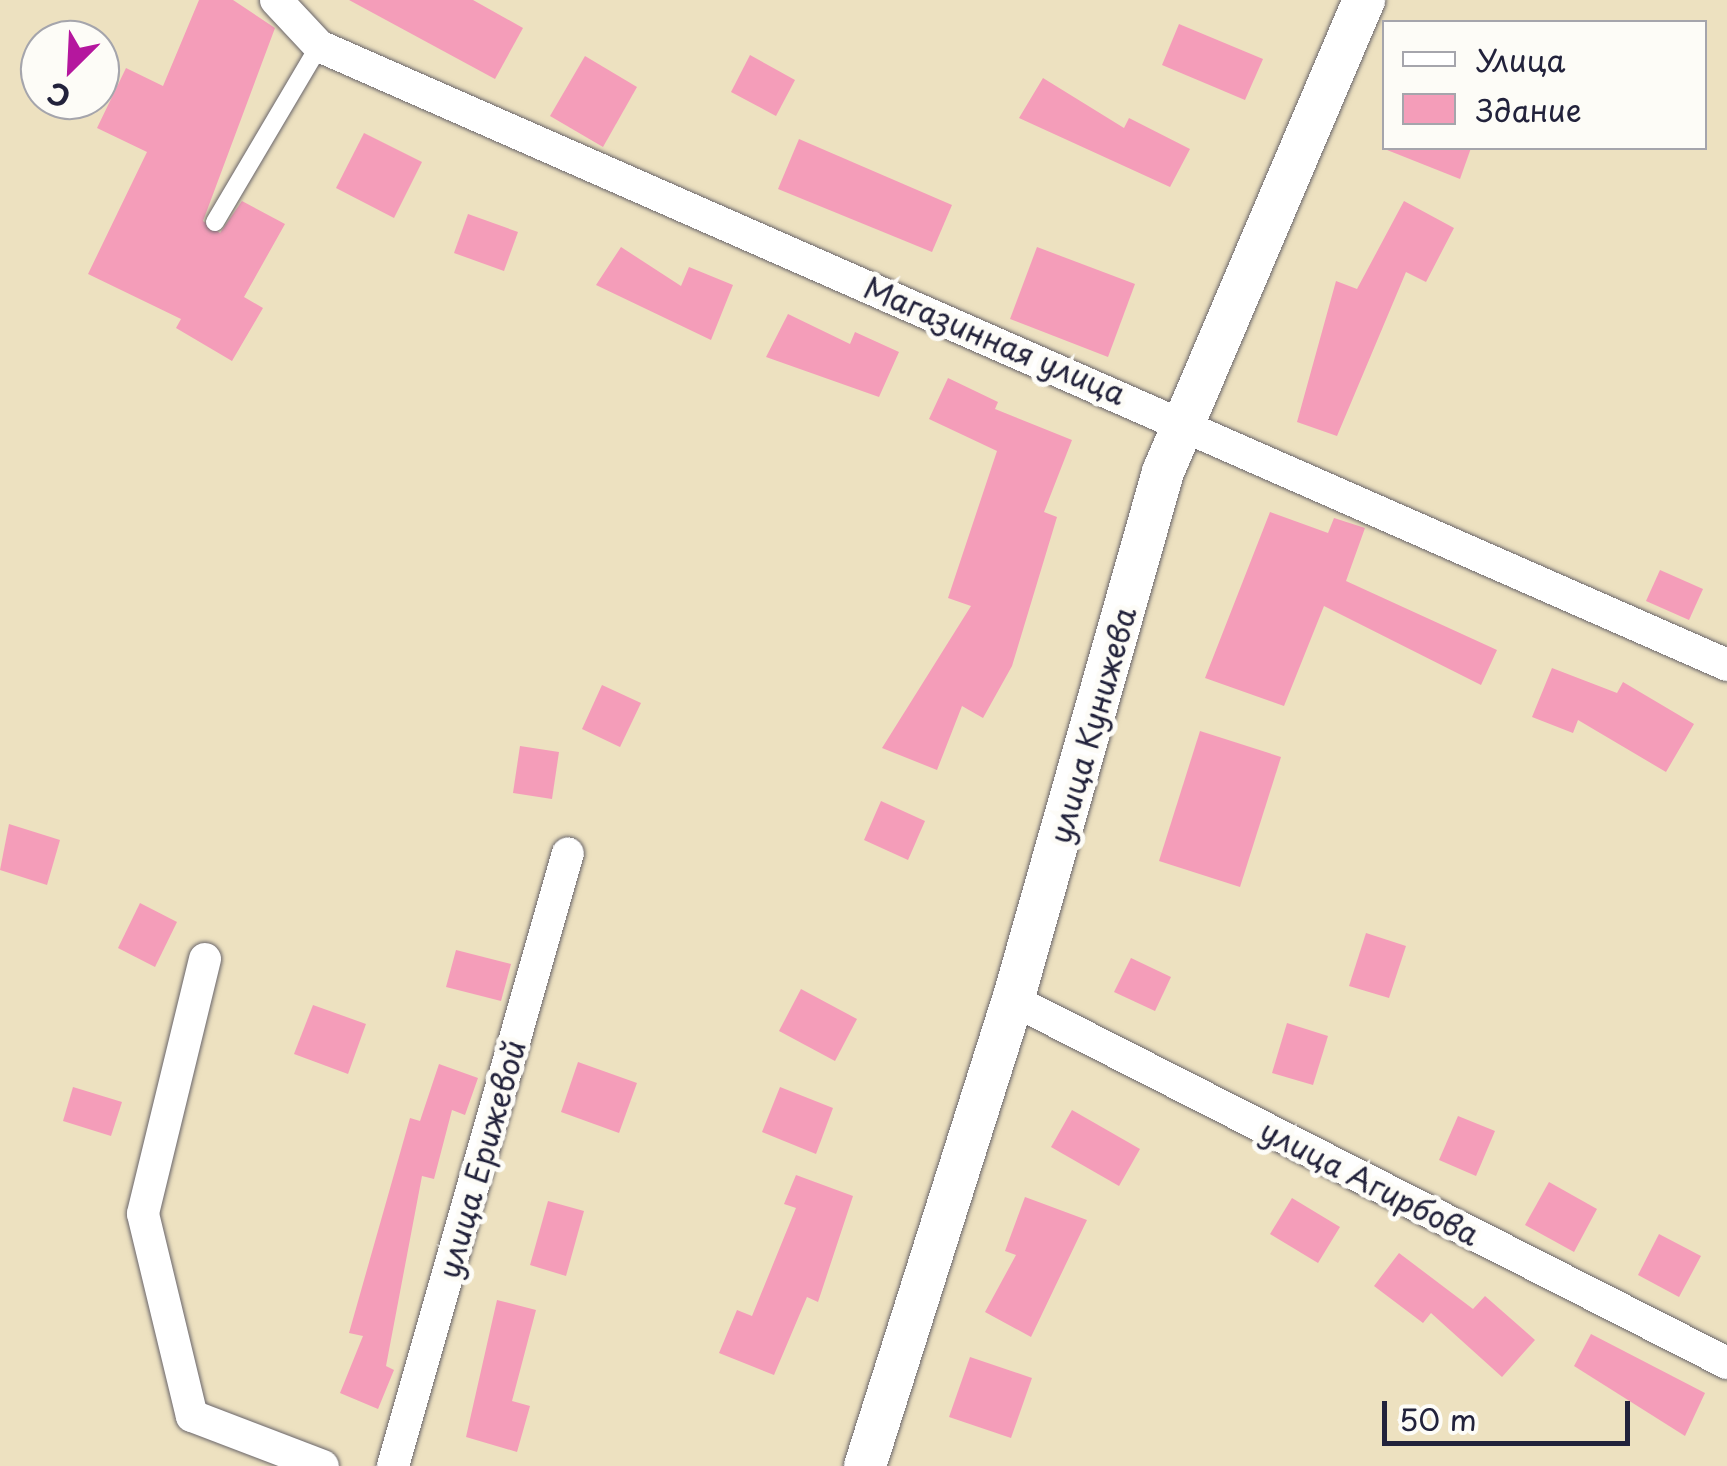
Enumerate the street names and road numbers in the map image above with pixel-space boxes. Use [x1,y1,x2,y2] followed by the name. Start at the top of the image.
[858,268,1132,412] street label: Магазинная улица
[1041,602,1143,848] street label: улица Кунижева
[430,1036,532,1282] street label: улица Ерижевой
[1254,1111,1486,1253] street label: улица Агирбова

